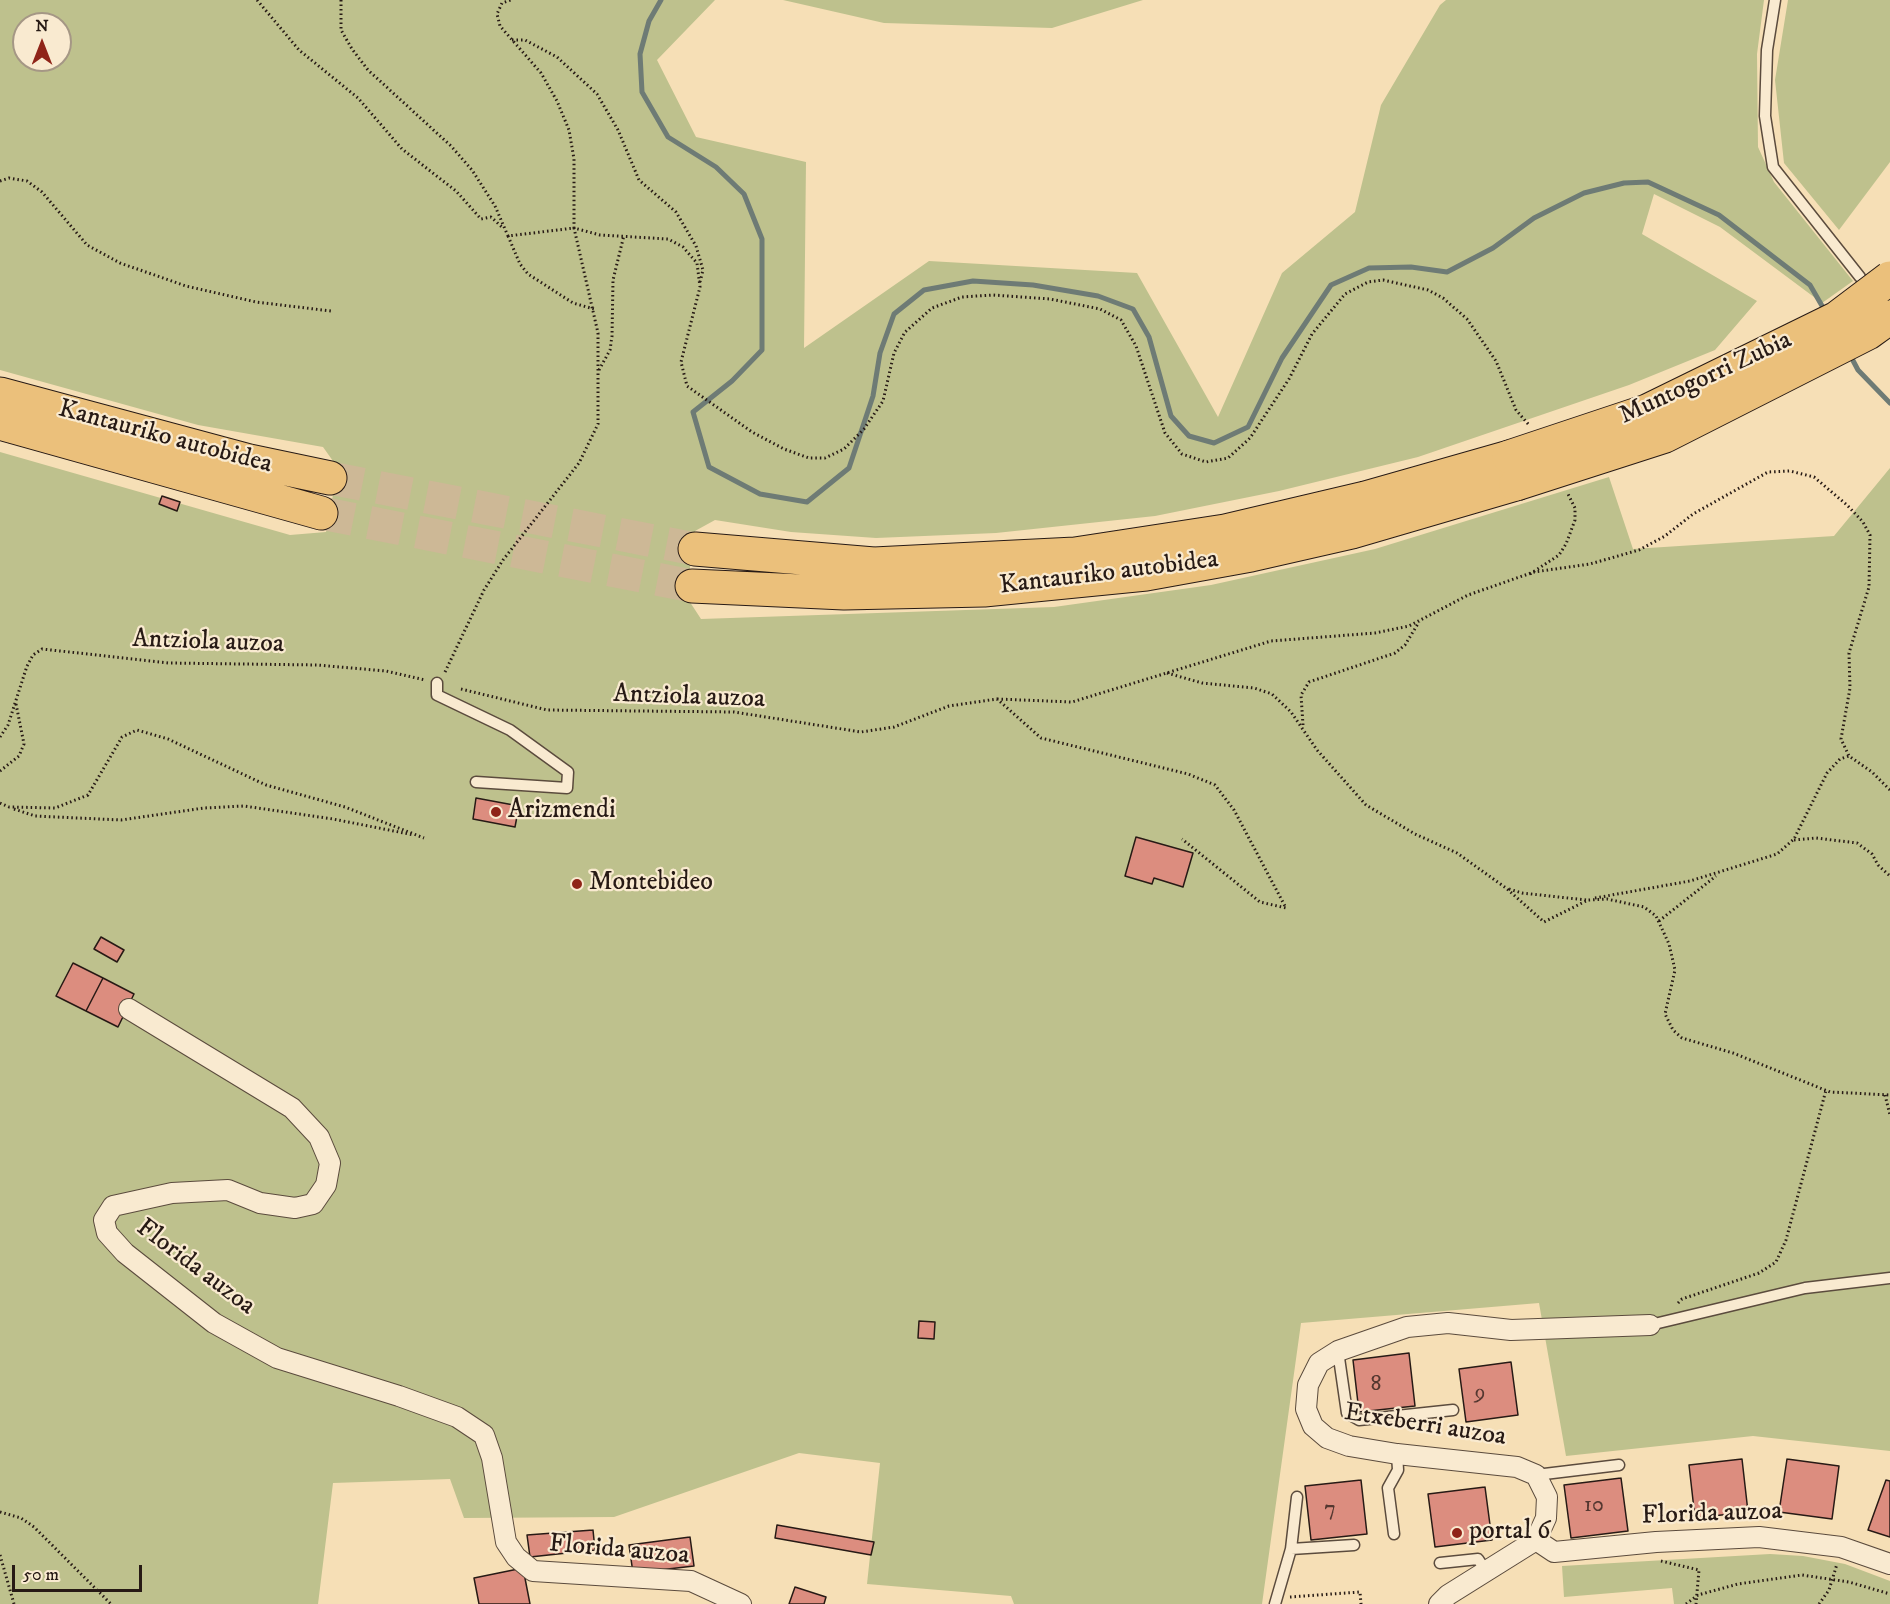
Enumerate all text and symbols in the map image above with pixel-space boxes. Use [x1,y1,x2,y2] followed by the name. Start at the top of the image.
[12,12,72,72] north arrow
[35,16,49,36] text: N
[1615,325,1797,433] street label: Muntogorri Zubia
[55,394,275,482] street label: Kantauriko autobidea
[998,545,1220,603] street label: Kantauriko autobidea
[132,625,284,661] street label: Antziola auzoa
[613,680,765,716] street label: Antziola auzoa
[508,796,616,828] place label: Arizmendi
[489,805,503,819] marker: Arizmendi
[589,868,713,900] place label: Montebideo
[570,877,584,891] marker: Montebideo
[129,1213,261,1323] street label: Florida auzoa
[1370,1372,1382,1398] house number: 8
[1475,1381,1485,1407] house number: 9
[1342,1398,1508,1454] street label: Etxeberri auzoa
[1584,1493,1604,1519] house number: 10
[1324,1497,1336,1523] house number: 7
[1641,1497,1783,1533] street label: Florida auzoa
[1469,1517,1551,1549] place label: portal 6
[1450,1526,1464,1540] marker: portal 6
[548,1529,690,1573] street label: Florida auzoa
[15,1553,146,1591] scale bar
[23,1564,59,1586] text: 50 m

